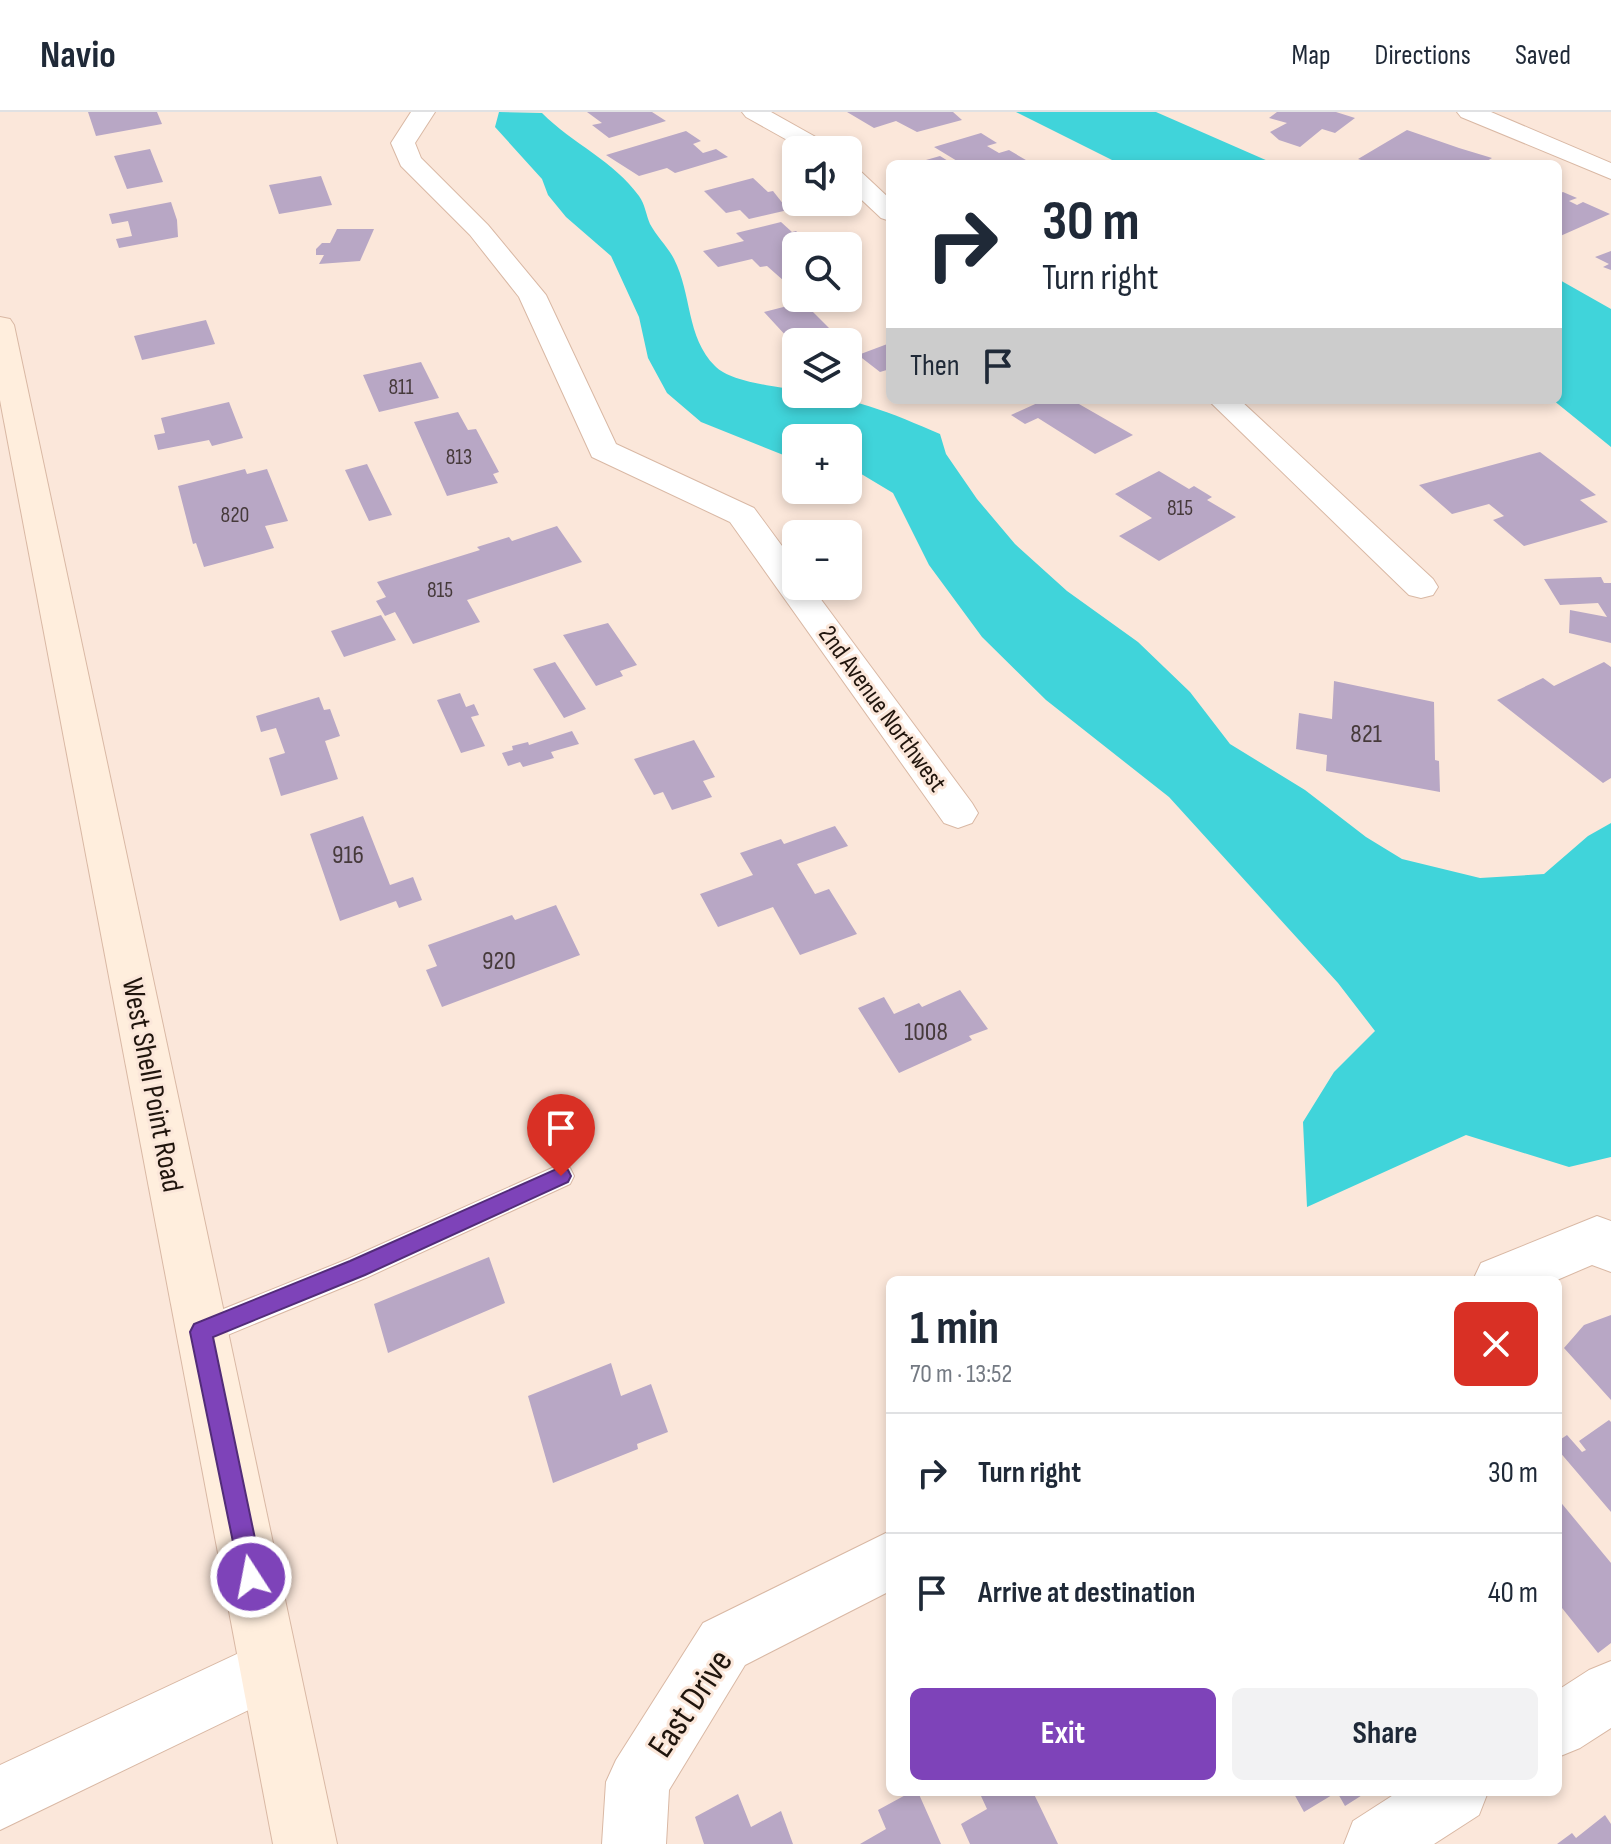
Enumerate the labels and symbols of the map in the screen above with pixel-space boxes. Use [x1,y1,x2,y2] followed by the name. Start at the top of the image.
[388,374,414,401] house number: 811
[446,444,472,471] house number: 813
[1167,495,1193,522] house number: 815
[221,502,249,529] house number: 820
[427,577,453,604] house number: 815
[811,620,953,798] street label: 2nd Avenue Northwest
[1350,719,1382,750] house number: 821
[332,840,364,871] house number: 916
[482,946,516,977] house number: 920
[114,975,190,1195] street label: West Shell Point Road
[904,1017,948,1048] house number: 1008
[527,1094,595,1176] pin
[209,1535,293,1619] position arrow
[639,1642,743,1766] street label: East Drive

